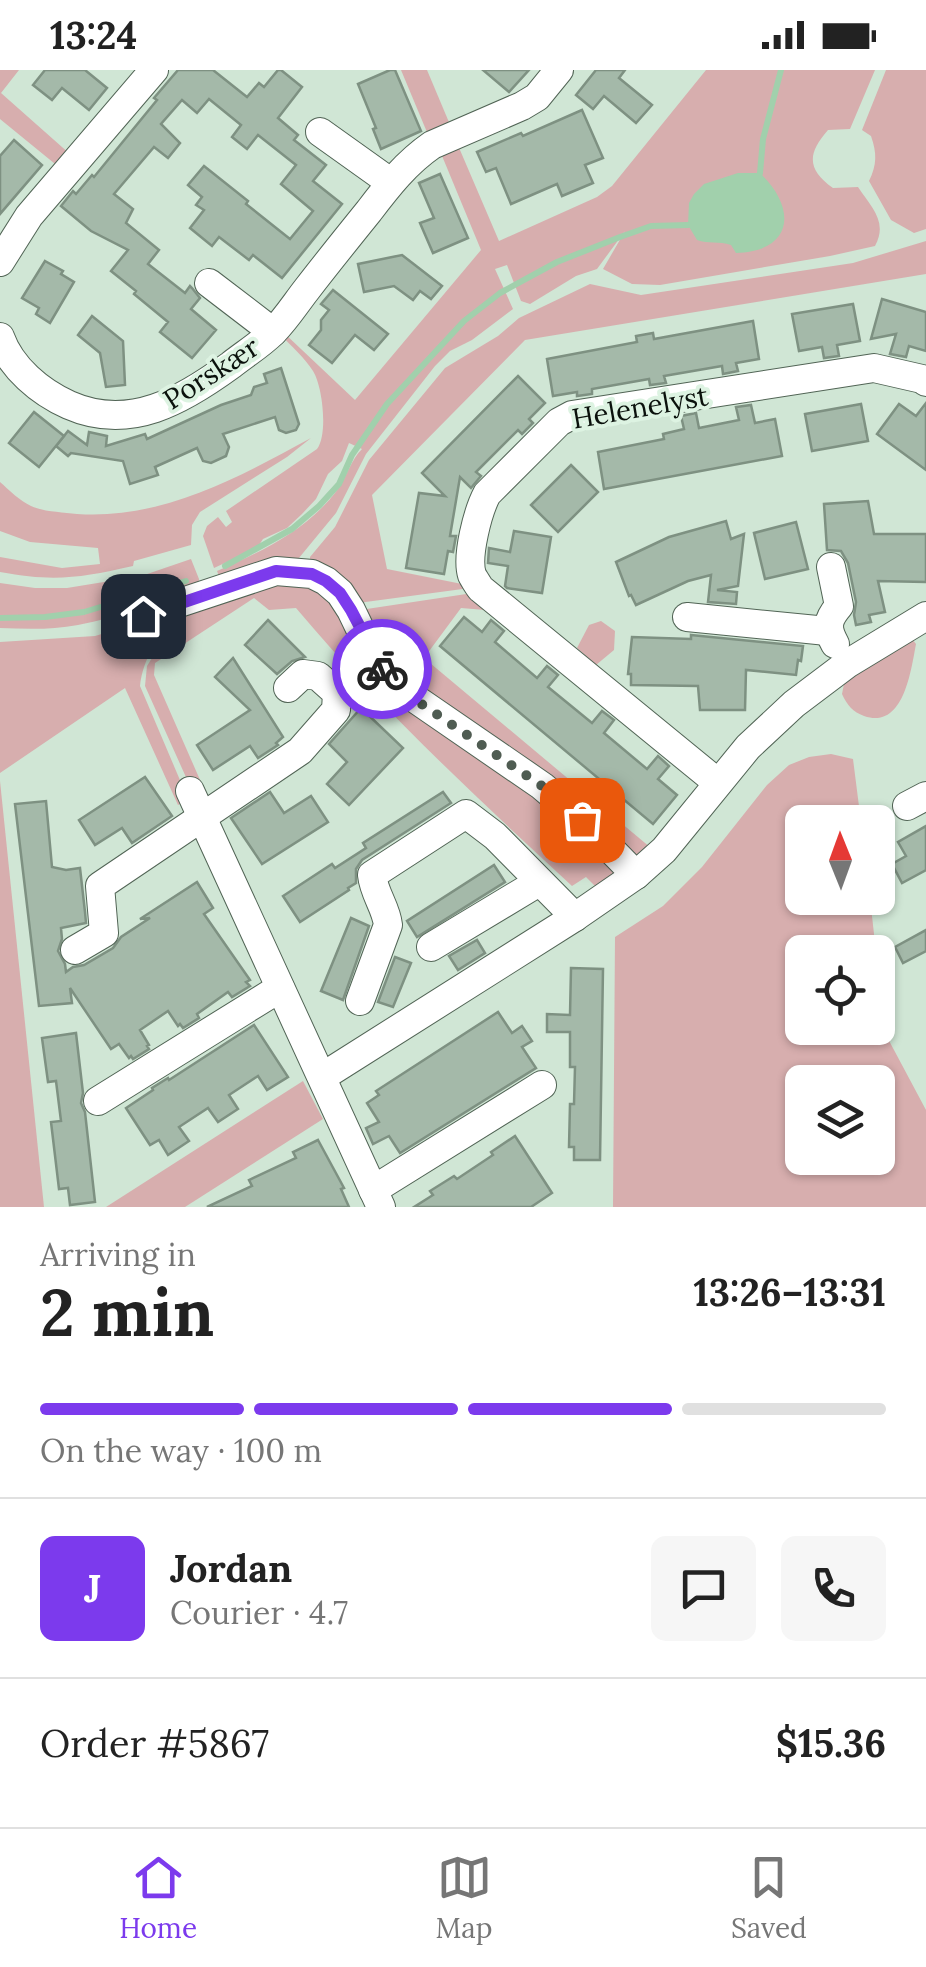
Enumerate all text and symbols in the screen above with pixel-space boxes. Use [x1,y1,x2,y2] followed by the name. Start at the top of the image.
[50,11,137,59] text: 13:24
[156,329,266,417] street label: Porskær
[569,377,711,437] street label: Helenelyst
[101,574,186,659] pin
[116,589,171,644] icon: home
[332,619,432,719] courier
[355,642,410,697] icon: bike
[540,778,625,863] pin
[555,793,610,848] icon: bag
[785,805,895,915] north arrow
[785,805,895,1175] map controls
[785,935,895,1045] button: locate
[785,1065,895,1175] button: layers
[40,1234,196,1275] text: Arriving in
[693,1268,886,1316] text: 13:26–13:31
[40,1271,214,1354] text: 2 min
[40,1430,322,1471] text: On the way · 100 m
[651,1536,756,1641] button: chat
[781,1536,886,1641] button: phone
[170,1544,292,1592] text: Jordan
[84,1564,101,1612] text: J
[170,1592,348,1633] text: Courier · 4.7
[40,1719,269,1767] text: Order #5867
[776,1719,886,1767] text: $15.36
[119,1850,197,1946] tab: Home
[436,1850,492,1946] tab: Map
[731,1850,807,1946] tab: Saved

